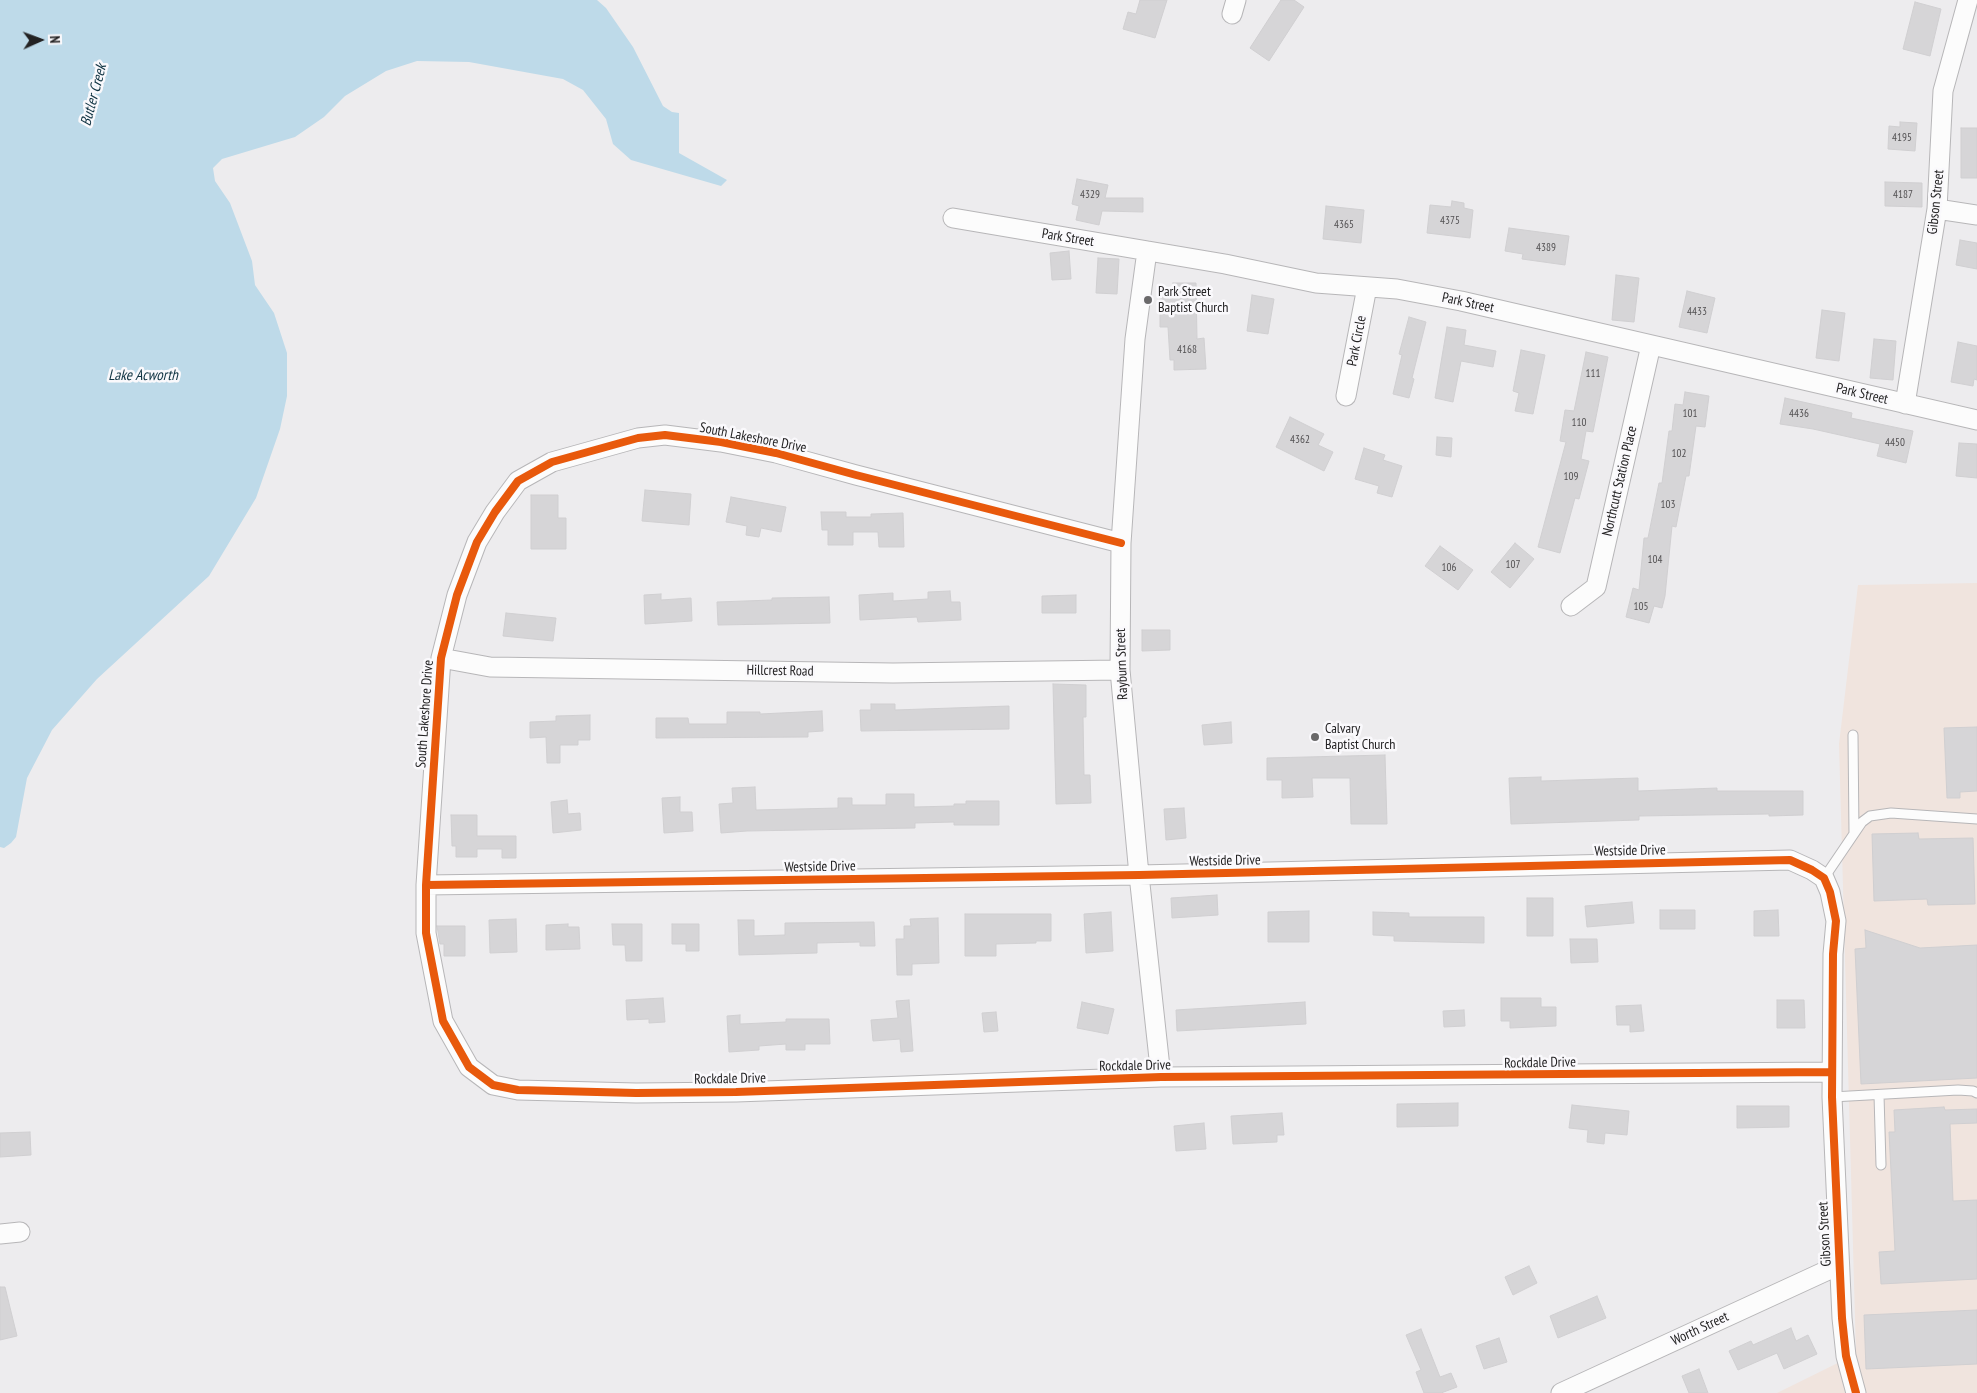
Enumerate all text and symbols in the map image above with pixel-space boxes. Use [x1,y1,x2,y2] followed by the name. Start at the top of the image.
[15,15,65,65] north arrow
[46,35,64,44] text: N
[77,62,111,128] water label: Butler Creek
[1892,131,1912,145] house number: 4195
[1924,169,1948,235] street label: Gibson Street
[1080,188,1100,202] house number: 4329
[1893,188,1913,202] house number: 4187
[1440,214,1460,228] house number: 4375
[1334,218,1354,232] house number: 4365
[1041,226,1095,250] street label: Park Street
[1536,241,1556,255] house number: 4389
[1158,284,1228,316] place label: Park Street Baptist Church
[1440,289,1496,317] street label: Park Street
[1142,294,1154,306] marker: Park Street Baptist Church
[1687,305,1707,319] house number: 4433
[1344,314,1370,368] street label: Park Circle
[1177,343,1197,357] house number: 4168
[108,367,178,385] water label: Lake Acworth
[1586,367,1600,381] house number: 111
[1834,380,1890,408] street label: Park Street
[1683,407,1697,421] house number: 101
[1789,407,1809,421] house number: 4436
[1572,416,1586,430] house number: 110
[698,419,808,457] street label: South Lakeshore Drive
[1599,424,1641,538] street label: Northcutt Station Place
[1290,433,1310,447] house number: 4362
[1885,436,1905,450] house number: 4450
[1672,447,1686,461] house number: 102
[1564,470,1578,484] house number: 109
[1661,498,1675,512] house number: 103
[1648,553,1662,567] house number: 104
[1506,558,1520,572] house number: 107
[1442,561,1456,575] house number: 106
[1634,600,1648,614] house number: 105
[1112,628,1132,700] street label: Rayburn Street
[413,659,437,769] street label: South Lakeshore Drive
[746,662,814,680] street label: Hillcrest Road
[1325,721,1395,754] place label: Calvary Baptist Church
[1309,731,1321,743] marker: Calvary Baptist Church
[1594,842,1666,860] street label: Westside Drive
[1189,852,1261,870] street label: Westside Drive
[784,858,856,876] street label: Westside Drive
[1504,1054,1576,1072] street label: Rockdale Drive
[1099,1057,1171,1075] street label: Rockdale Drive
[694,1070,766,1088] street label: Rockdale Drive
[1815,1201,1835,1267] street label: Gibson Street
[1669,1308,1731,1350] street label: Worth Street

